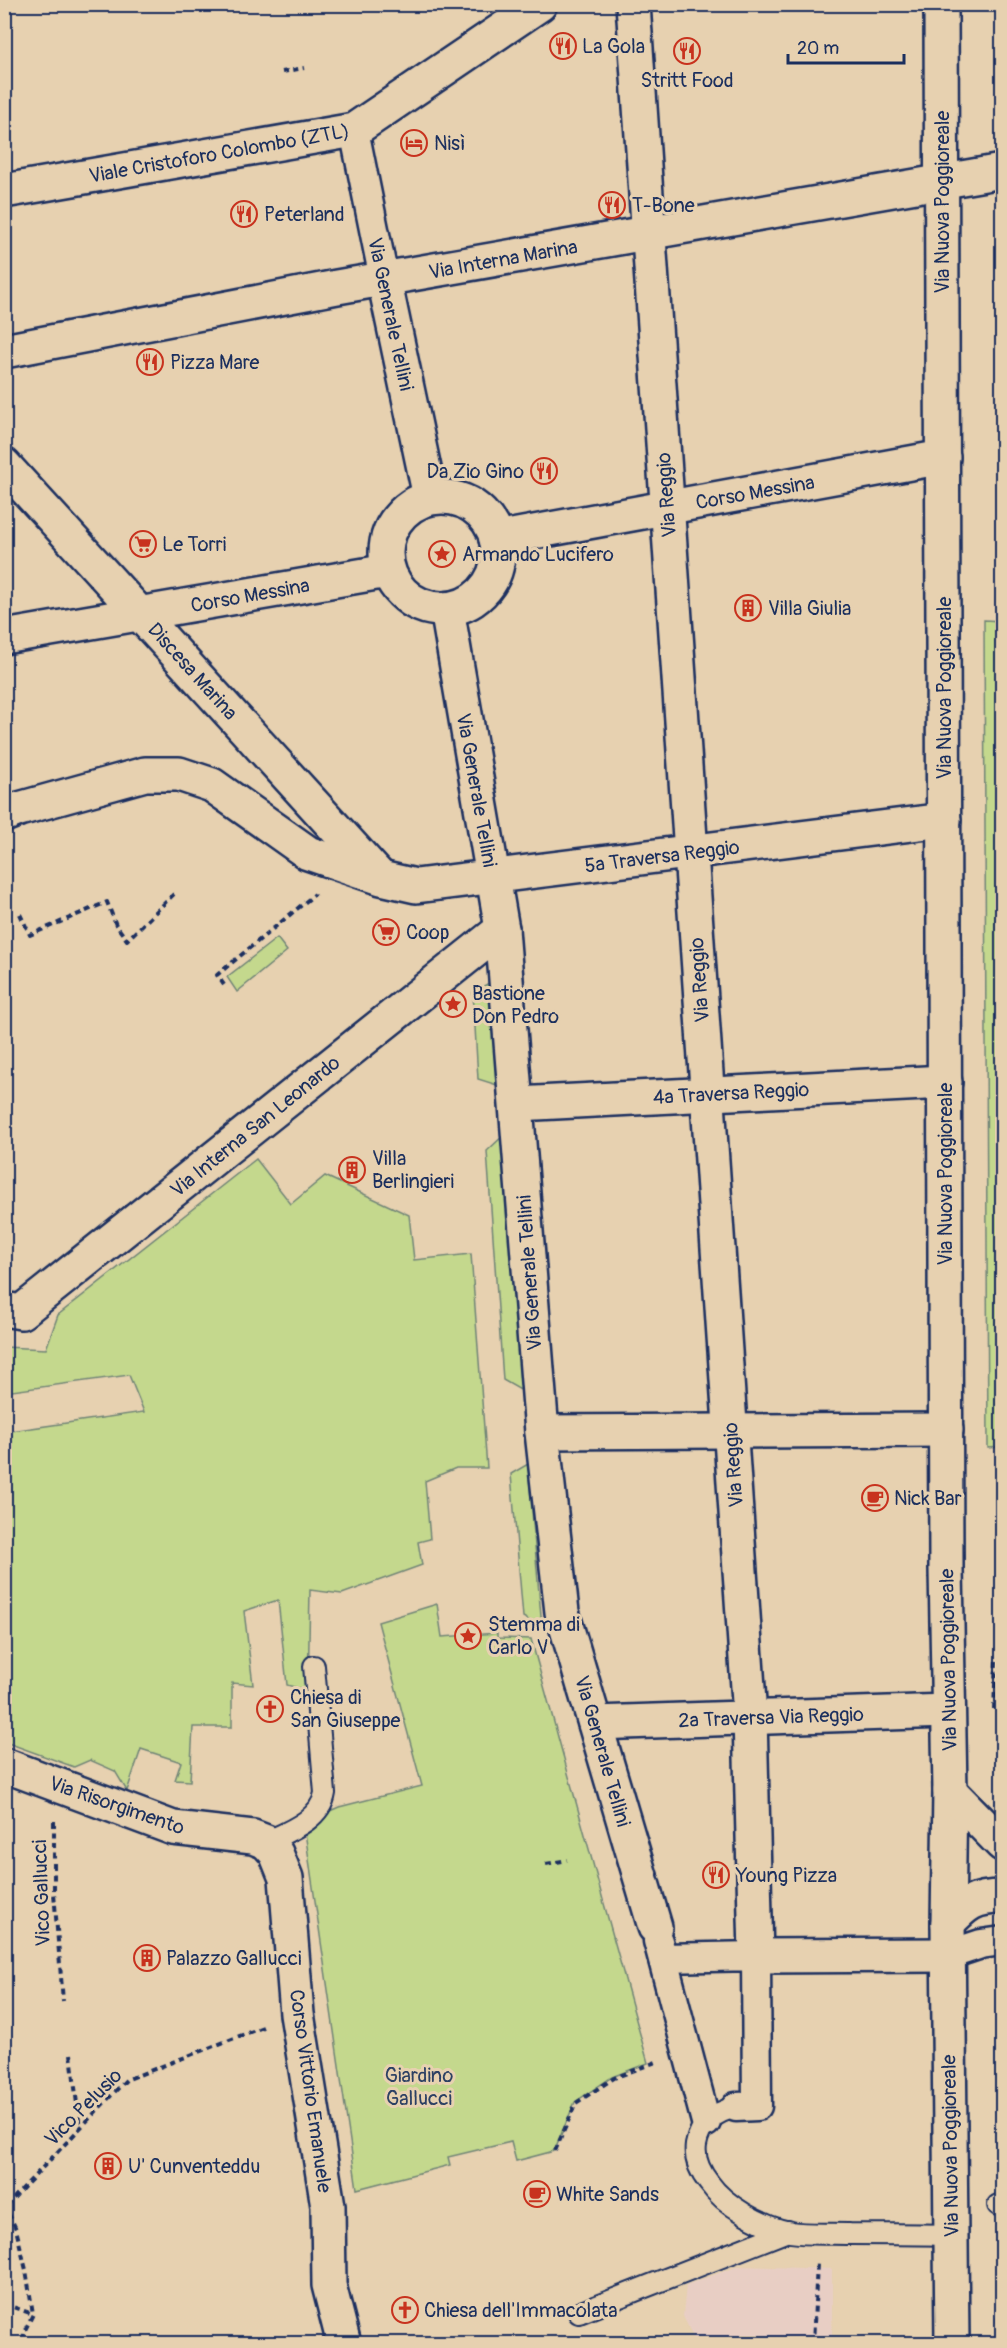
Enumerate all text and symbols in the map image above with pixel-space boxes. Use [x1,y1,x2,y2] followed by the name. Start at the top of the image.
[788,27,904,65] scale bar
[548,31,578,61] restaurant icon: La Gola
[582,34,645,59] place label: La Gola
[672,36,702,66] restaurant icon: Stritt Food
[797,37,839,60] text: 20 m
[640,68,734,93] place label: Stritt Food
[930,110,955,293] street label: Via Nuova Poggioreale
[87,118,351,189] street label: Viale Cristoforo Colombo (ZTL)
[399,128,429,158] hotel icon: Nisì
[434,131,465,156] place label: Nisì
[597,190,627,220] restaurant icon: T-Bone
[632,193,695,218] place label: T-Bone
[229,199,259,229] restaurant icon: Peterland
[264,202,345,227] place label: Peterland
[427,234,580,285] street label: Via Interna Marina
[362,235,419,393] street label: Via Generale Tellini
[135,347,165,377] restaurant icon: Pizza Mare
[170,350,260,375] place label: Pizza Mare
[651,451,682,538] street label: Via Reggio
[529,456,559,486] restaurant icon: Da Zio Gino
[426,459,524,484] place label: Da Zio Gino
[694,470,817,515] street label: Corso Messina
[128,529,158,559] supermarket icon: Le Torri
[162,532,226,557] place label: Le Torri
[427,539,457,569] place icon: Armando Lucifero
[462,542,614,567] place label: Armando Lucifero
[189,573,312,618] street label: Corso Messina
[733,593,763,623] building icon: Villa Giulia
[768,596,851,621] place label: Villa Giulia
[932,596,957,779] street label: Via Nuova Poggioreale
[142,617,243,725] street label: Discesa Marina
[451,711,502,869] street label: Via Generale Tellini
[583,835,741,878] street label: 5a Traversa Reggio
[371,917,401,947] supermarket icon: Coop
[406,920,449,945] place label: Coop
[684,936,715,1023] street label: Via Reggio
[472,981,559,1029] place label: Bastione Don Pedro
[438,989,468,1019] place icon: Bastione Don Pedro
[165,1050,345,1203] street label: Via Interna San Leonardo
[652,1077,810,1110] street label: 4a Traversa Reggio
[933,1082,958,1265] street label: Via Nuova Poggioreale
[372,1146,454,1194] place label: Villa Berlingieri
[337,1155,367,1185] building icon: Villa Berlingieri
[512,1194,547,1352] street label: Via Generale Tellini
[718,1421,749,1508] street label: Via Reggio
[860,1483,890,1513] cafe icon: Nick Bar
[894,1486,962,1511] place label: Nick Bar
[934,1568,963,1752] street label: Via Nuova Poggioreale
[488,1612,580,1660] place label: Stemma di Carlo V
[453,1621,483,1651] place icon: Stemma di Carlo V
[569,1673,636,1830] street label: Via Generale Tellini
[290,1685,401,1733] place label: Chiesa di San Giuseppe
[255,1694,285,1724] church icon: Chiesa di San Giuseppe
[678,1702,864,1733] street label: 2a Traversa Via Reggio
[46,1771,188,1840] street label: Via Risorgimento
[27,1839,56,1947] street label: Vico Gallucci
[701,1860,731,1890] restaurant icon: Young Pizza
[735,1863,837,1888] place label: Young Pizza
[132,1943,162,1973] building icon: Palazzo Gallucci
[166,1946,302,1971] place label: Palazzo Gallucci
[284,1988,337,2195] street label: Corso Vittorio Emanuele
[936,2054,965,2238] street label: Via Nuova Poggioreale
[39,2063,128,2151] street label: Vico Pelusio
[385,2063,453,2111] park label: Giardino Gallucci
[93,2151,123,2181] building icon: U' Cunventeddu
[128,2154,260,2179] place label: U' Cunventeddu
[522,2179,552,2209] cafe icon: White Sands
[556,2182,659,2207] place label: White Sands
[390,2295,420,2325] church icon: Chiesa dell'Immacolata
[424,2298,617,2323] place label: Chiesa dell'Immacolata

